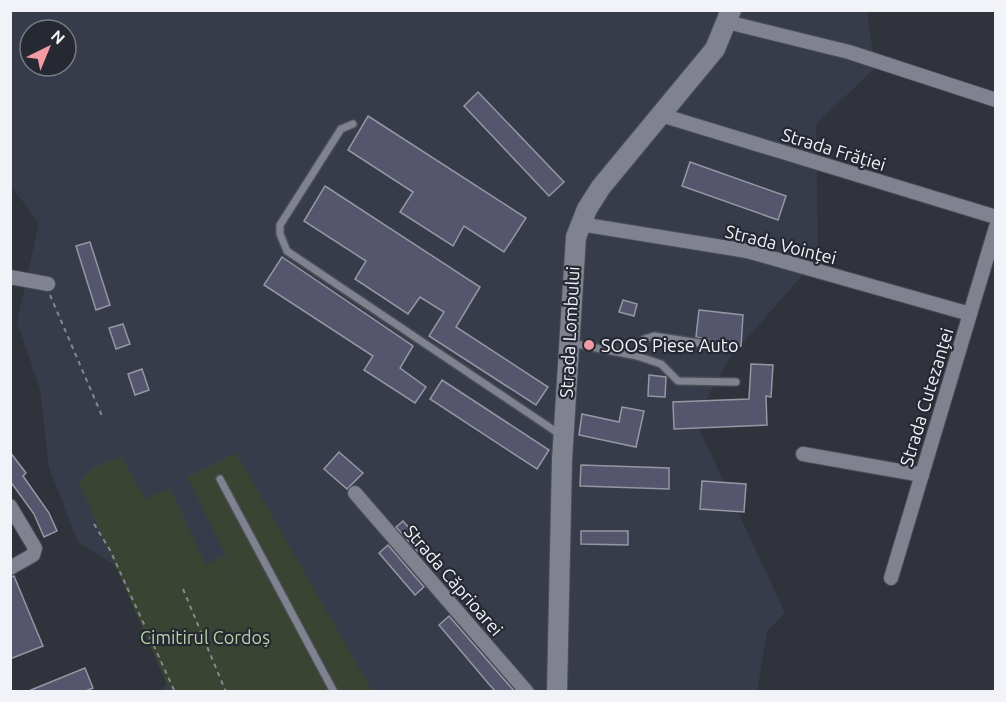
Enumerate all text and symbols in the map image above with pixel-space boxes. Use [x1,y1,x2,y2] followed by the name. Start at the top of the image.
[18,18,78,78] north arrow
[48,26,69,48] text: N
[780,124,888,174] street label: Strada Frăției
[723,221,839,267] street label: Strada Voinței
[556,266,582,398] street label: Strada Lombului
[895,325,957,469] street label: Strada Cutezanței
[601,335,738,355] place label: SOOS Piese Auto
[582,338,596,352] marker: SOOS Piese Auto
[401,521,507,639] street label: Strada Căprioarei
[140,627,270,647] park label: Cimitirul Cordoș

